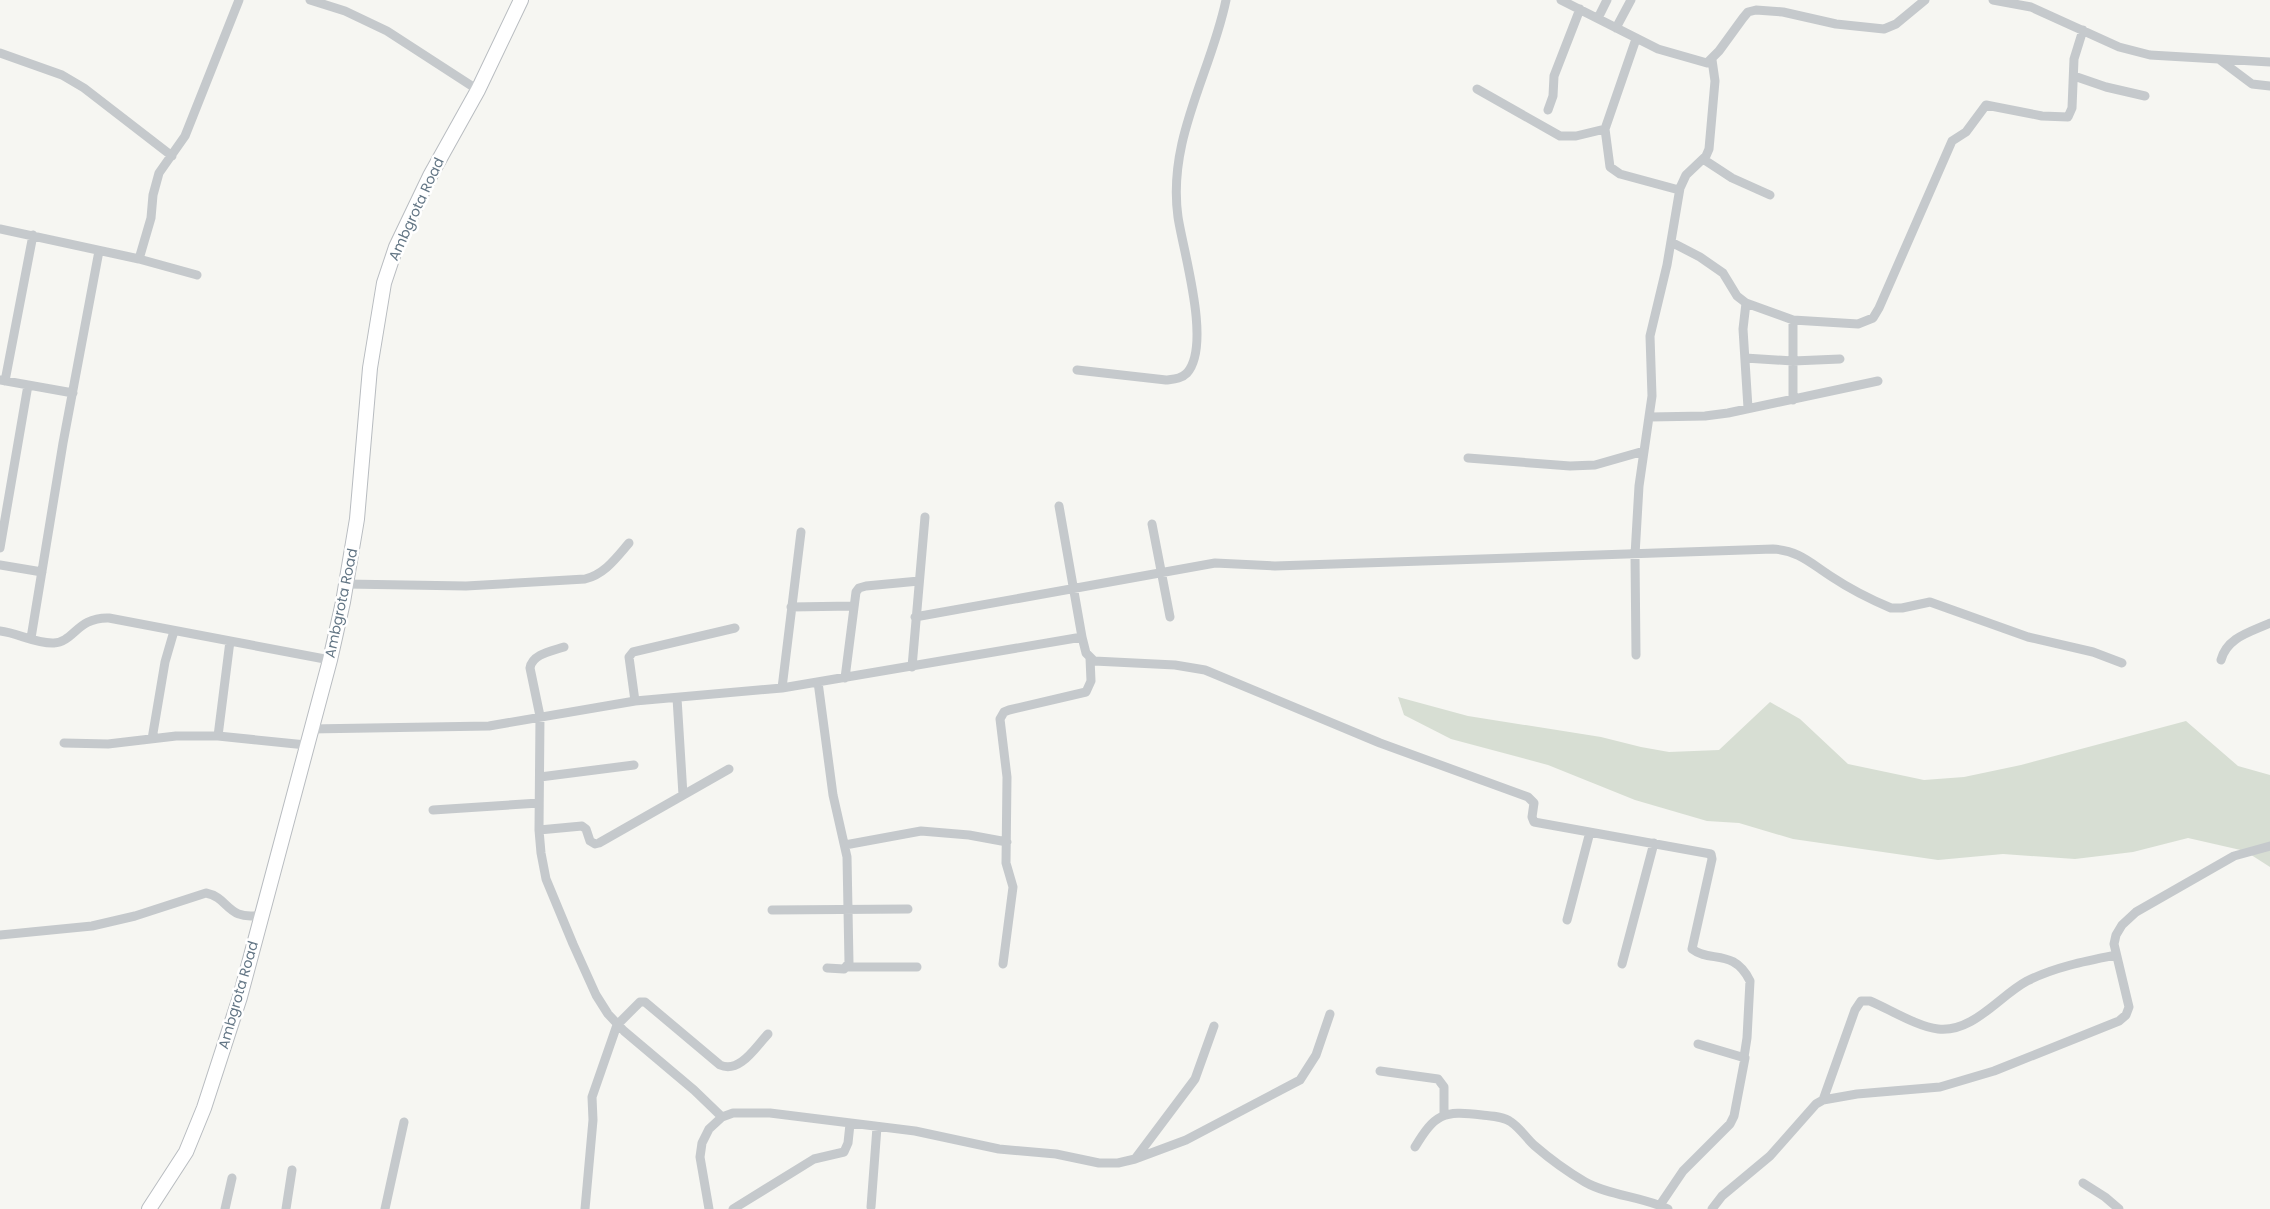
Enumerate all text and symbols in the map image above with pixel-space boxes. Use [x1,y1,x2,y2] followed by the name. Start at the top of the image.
[383,154,449,264] street label: Ambgrota Road
[320,546,362,660] street label: Ambgrota Road
[213,939,263,1051] street label: Ambgrota Road

